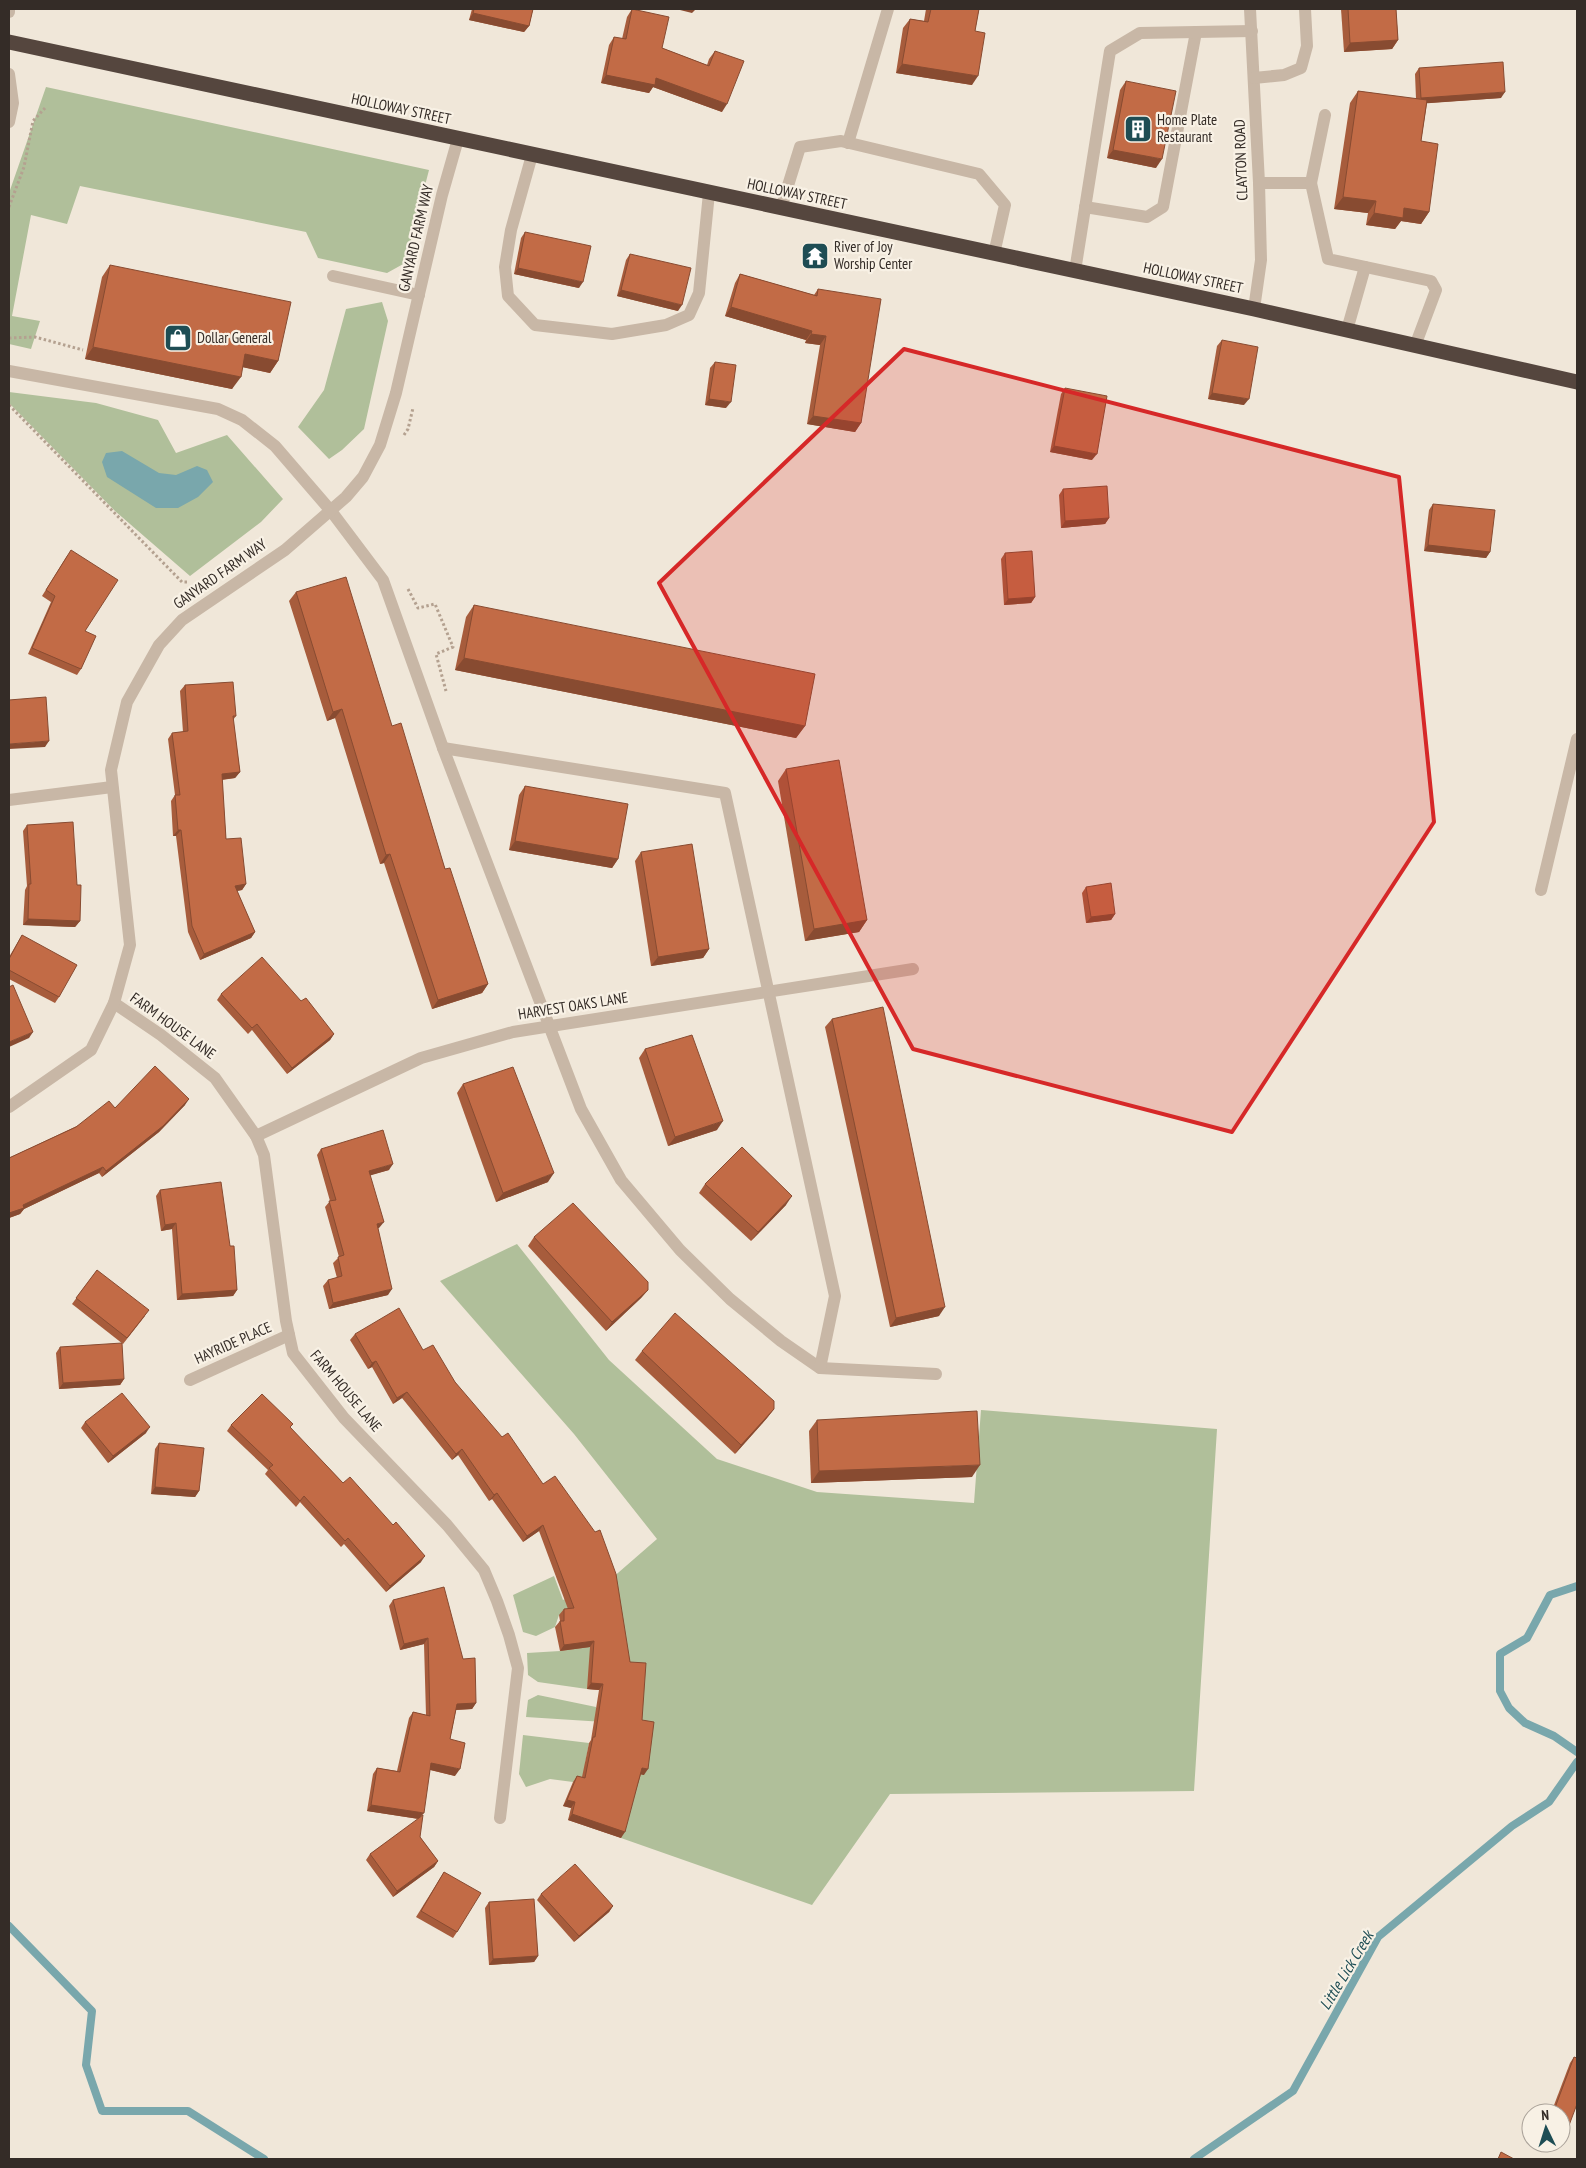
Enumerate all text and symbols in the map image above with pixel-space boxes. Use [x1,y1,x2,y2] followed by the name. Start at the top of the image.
[350,89,453,128] street label: HOLLOWAY STREET
[1157,110,1217,146] place label: Home Plate Restaurant
[1123,114,1153,144] building icon: Home Plate Restaurant
[1230,119,1251,201] street label: CLAYTON ROAD
[746,174,849,213] street label: HOLLOWAY STREET
[394,182,437,293] street label: GANYARD FARM WAY
[834,237,913,273] place label: River of Joy Worship Center
[800,241,830,271] temple icon: River of Joy Worship Center
[1142,258,1245,297] street label: HOLLOWAY STREET
[163,323,193,353] shop icon: Dollar General
[197,328,272,347] place label: Dollar General
[169,534,270,613] street label: GANYARD FARM WAY
[517,987,629,1024] street label: HARVEST OAKS LANE
[127,988,220,1063] street label: FARM HOUSE LANE
[191,1317,274,1368] street label: HAYRIDE PLACE
[307,1346,386,1436] street label: FARM HOUSE LANE
[1315,1925,1378,2013] water label: Little Lick Creek
[1521,2103,1571,2153] north arrow
[1541,2106,1549,2124] text: N

